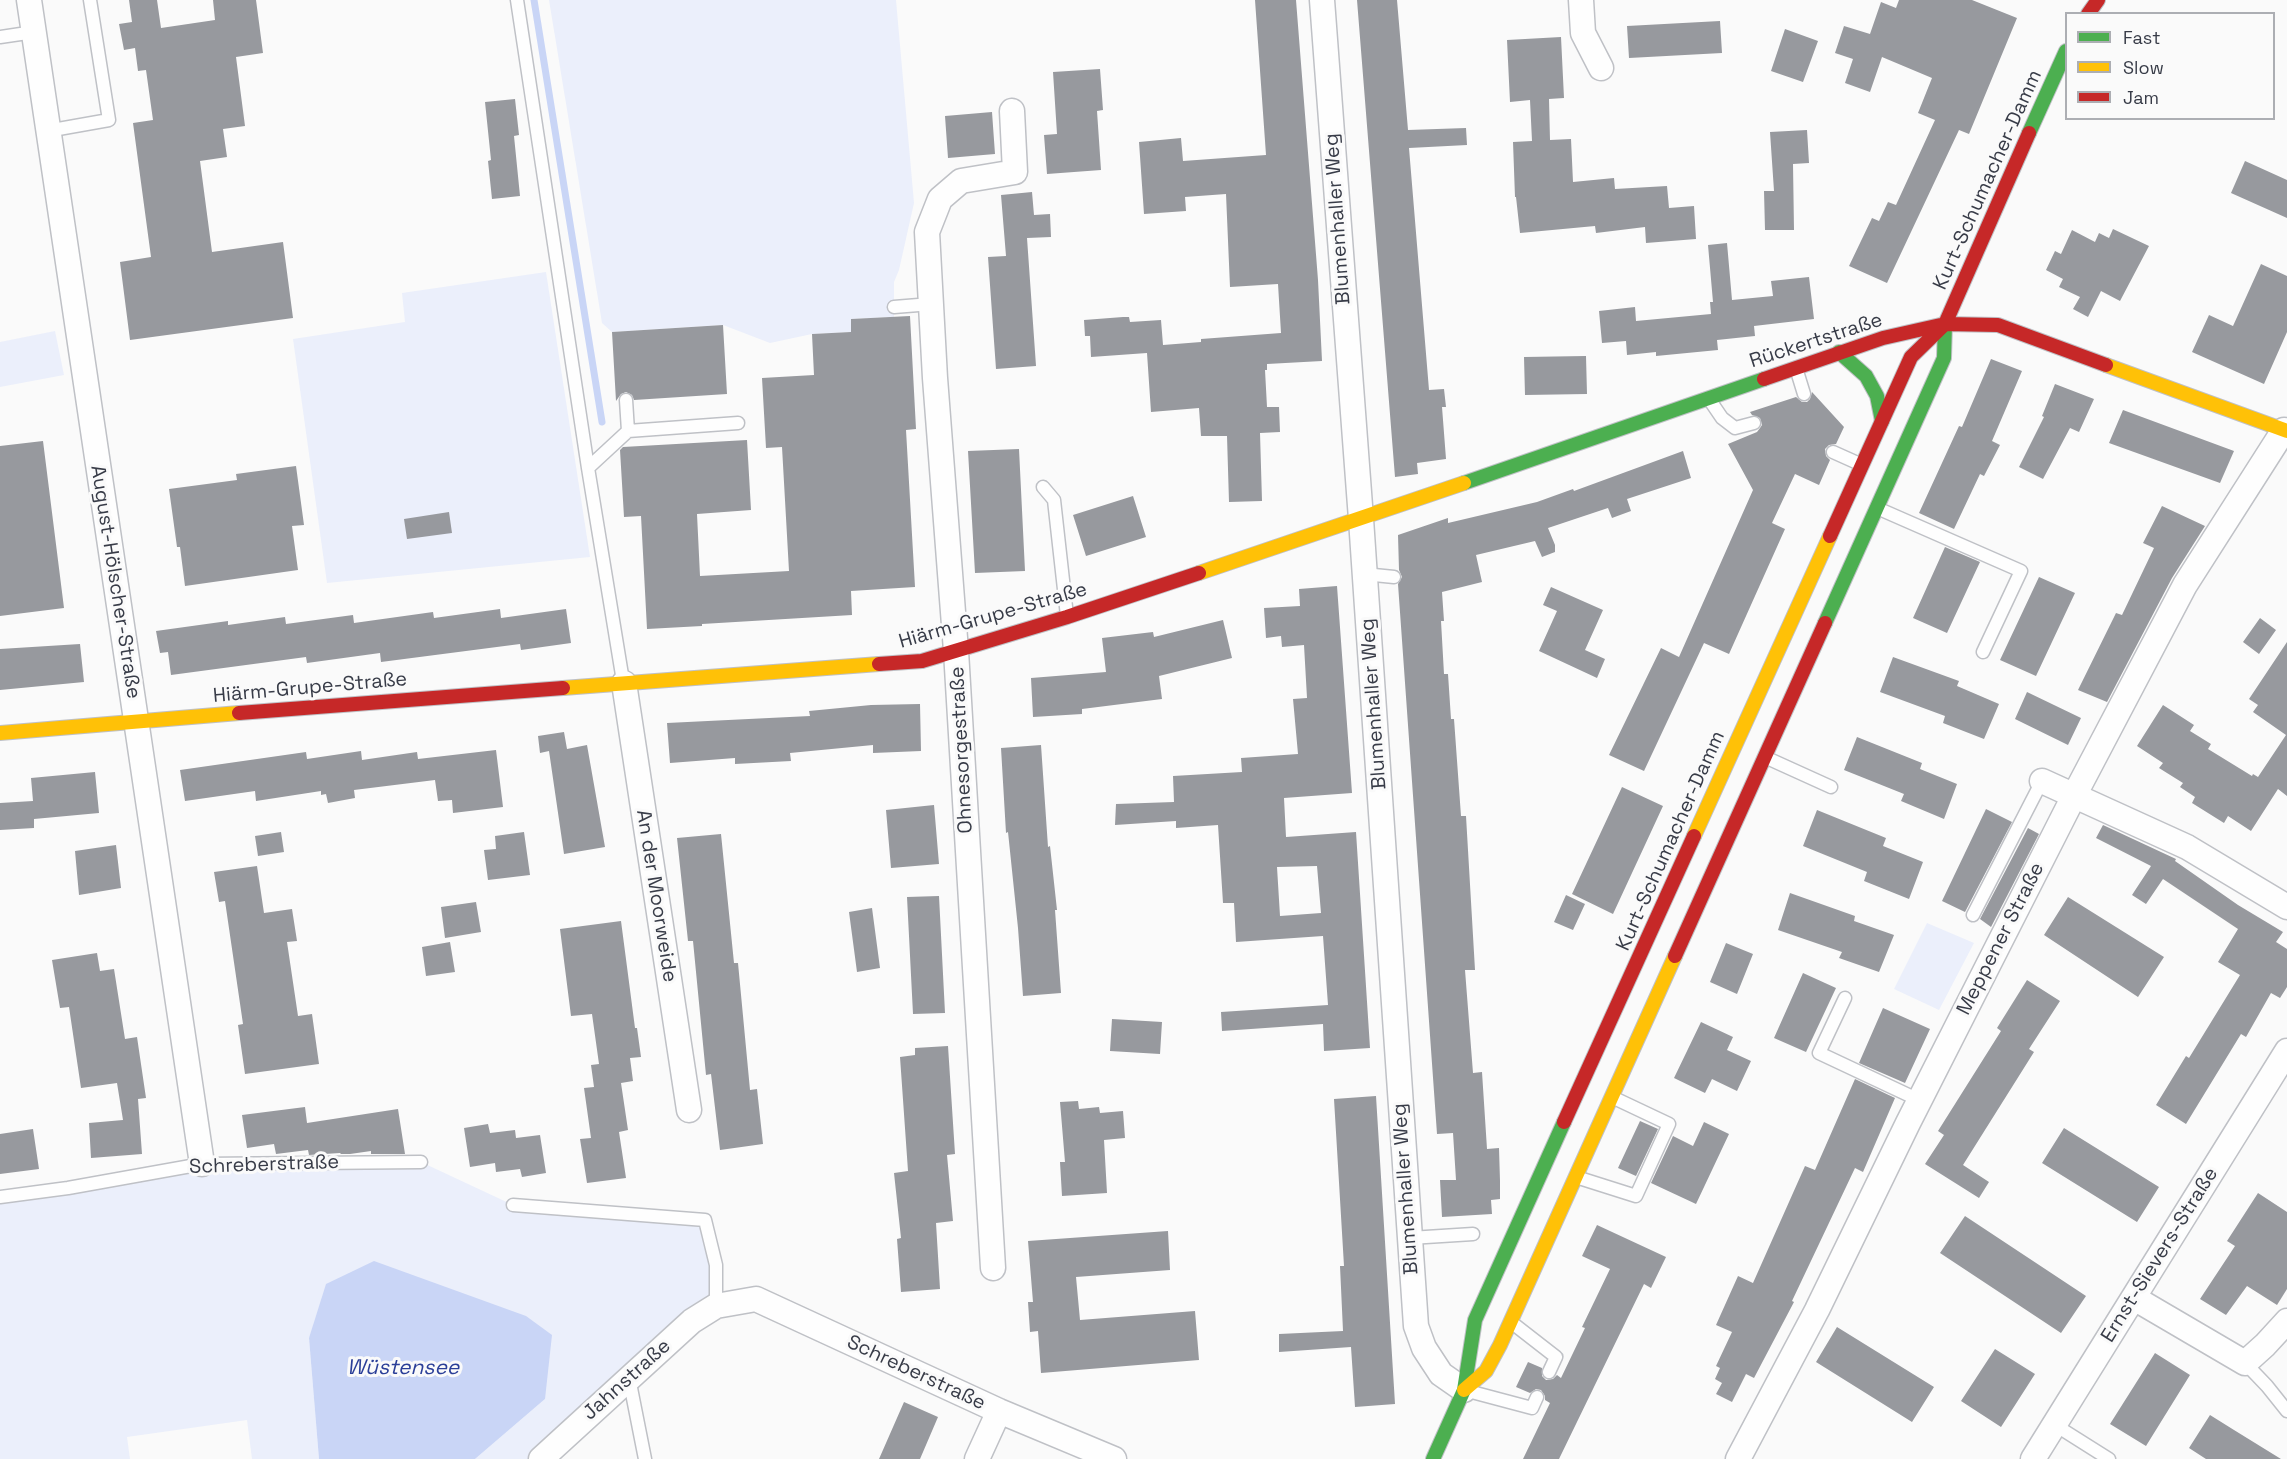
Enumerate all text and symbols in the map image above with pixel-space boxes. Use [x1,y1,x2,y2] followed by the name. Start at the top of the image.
[2065,12,2275,120] legend
[2123,26,2160,49] text: Fast
[2123,56,2164,79] text: Slow
[1929,66,2047,294] street label: Kurt-Schumacher-Damm
[2123,86,2159,109] text: Jam
[1320,133,1356,305] street label: Blumenhaller Weg
[1747,308,1885,374] street label: Rückertstraße
[85,464,145,700] street label: August-Hölscher-Straße
[896,578,1090,654] street label: Hiärm-Grupe-Straße
[1356,618,1392,790] street label: Blumenhaller Weg
[946,666,978,834] street label: Ohnesorgestraße
[212,668,408,708] street label: Hiärm-Grupe-Straße
[1612,727,1730,955] street label: Kurt-Schumacher-Damm
[631,808,681,984] street label: An der Moorweide
[1952,859,2050,1019] street label: Meppener Straße
[1388,1103,1424,1275] street label: Blumenhaller Weg
[189,1150,339,1180] street label: Schreberstraße
[2096,1163,2224,1347] street label: Ernst-Sievers-Straße
[843,1330,989,1416] street label: Schreberstraße
[578,1334,676,1426] street label: Jahnstraße
[347,1355,459,1381] water label: Wüstensee

